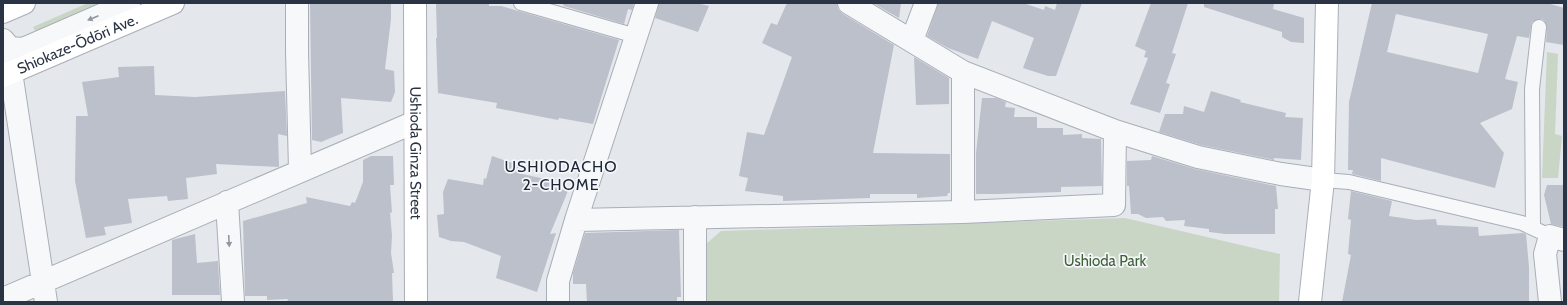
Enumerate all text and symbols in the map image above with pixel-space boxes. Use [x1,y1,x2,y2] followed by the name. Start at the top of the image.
[14,10,140,78] street label: Shiokaze-Ōdōri Ave.
[86,16,98,22] one-way arrow
[406,86,425,220] street label: Ushioda Ginza Street
[504,157,618,194] district label: USHIODACHO 2-CHOME
[226,235,233,247] one-way arrow
[1064,252,1146,270] park label: Ushioda Park

